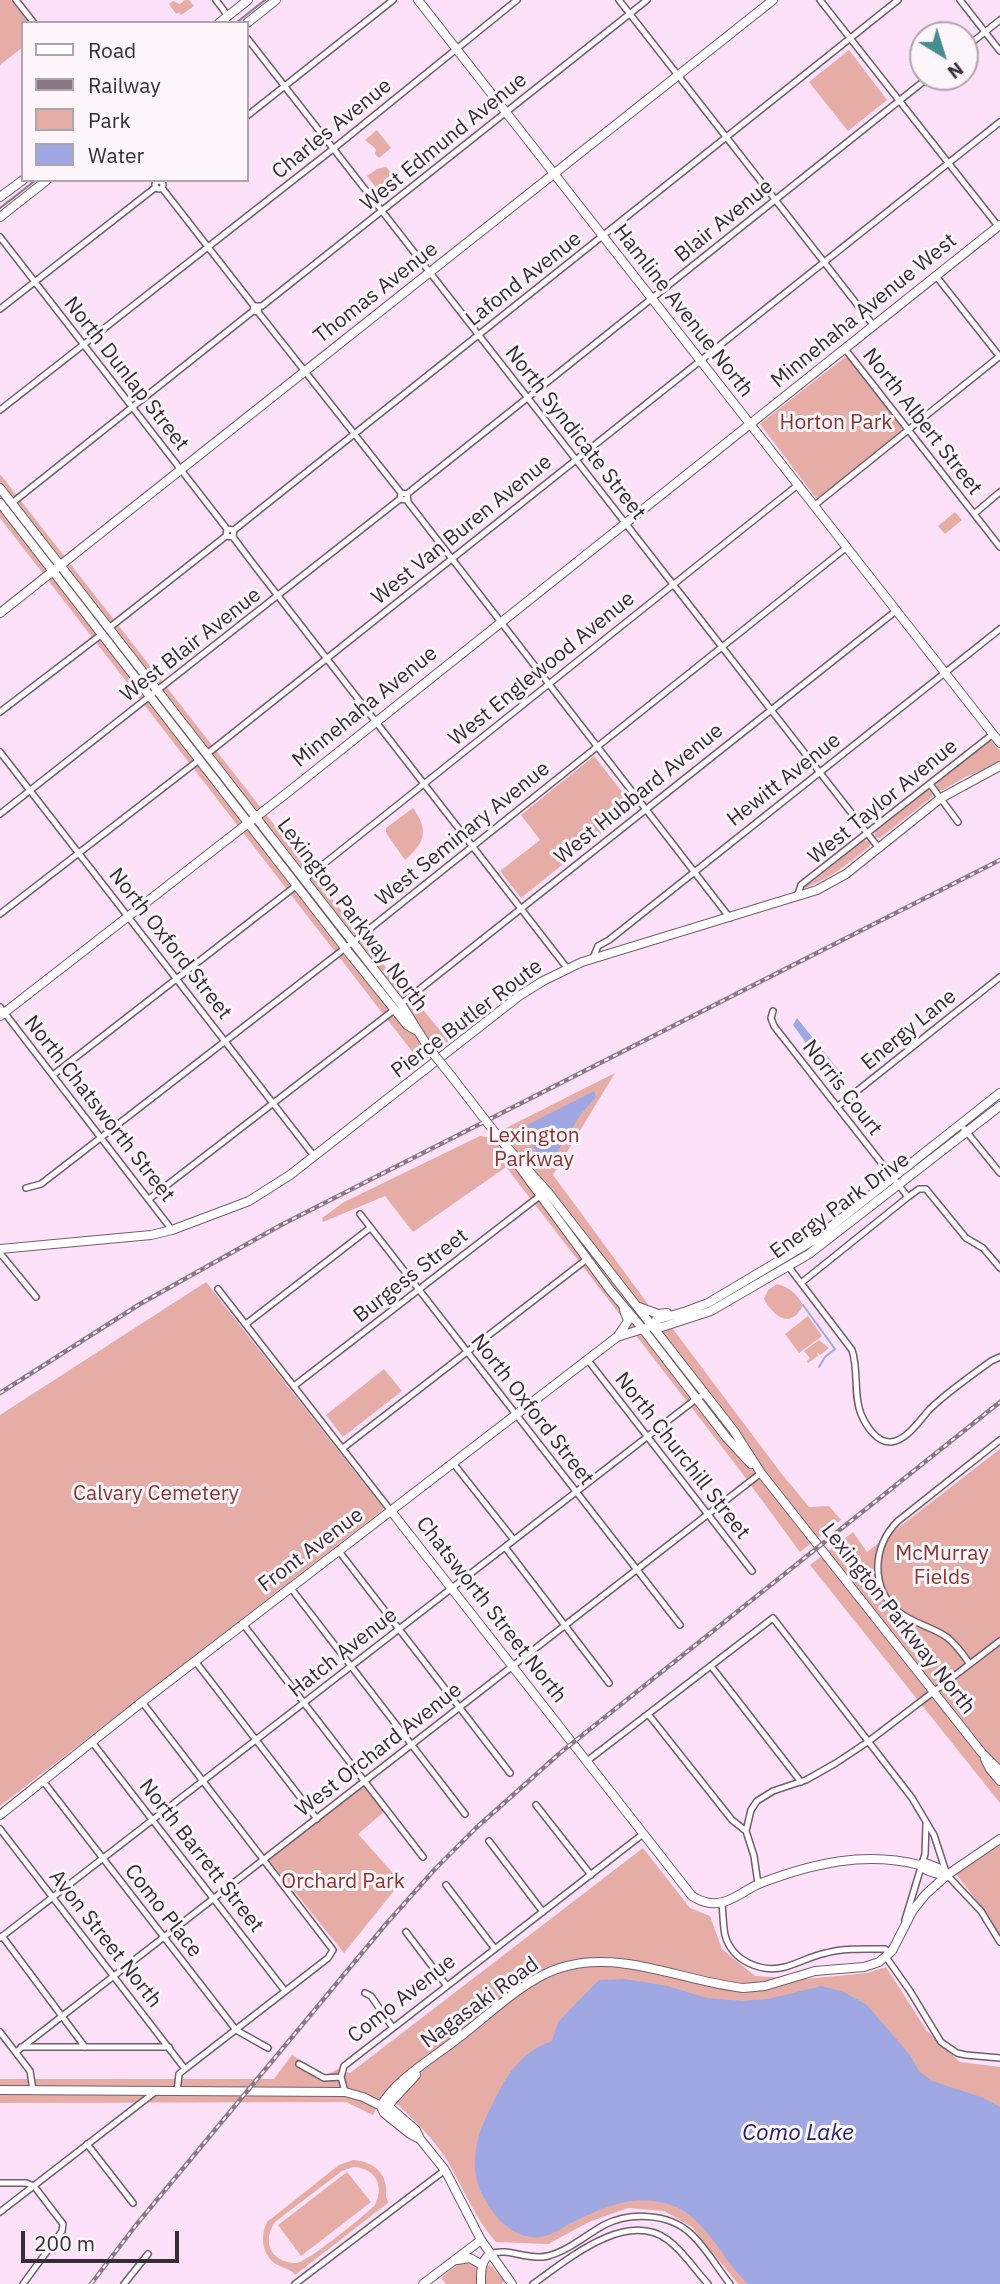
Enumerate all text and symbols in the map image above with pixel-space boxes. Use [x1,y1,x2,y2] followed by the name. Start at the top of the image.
[21,21,248,182] legend
[909,21,979,91] north arrow
[88,36,136,64] text: Road
[943,57,969,85] text: N
[356,67,532,217] street label: West Edmund Avenue
[88,71,161,99] text: Railway
[267,73,397,185] street label: Charles Avenue
[88,106,131,134] text: Park
[88,141,144,169] text: Water
[670,174,778,268] street label: Blair Avenue
[608,220,758,402] street label: Hamline Avenue North
[461,226,587,332] street label: Lafond Avenue
[766,228,962,394] street label: Minnehaha Avenue West
[309,237,443,349] street label: Thomas Avenue
[58,292,194,456] street label: North Dunlap Street
[499,341,651,525] street label: North Syndicate Street
[857,344,987,500] street label: North Albert Street
[780,410,892,436] park label: Horton Park
[367,450,557,610] street label: West Van Buren Avenue
[116,582,266,708] street label: West Blair Avenue
[444,586,640,752] street label: West Englewood Avenue
[287,641,443,773] street label: Minnehaha Avenue
[550,718,728,870] street label: West Hubbard Avenue
[722,728,846,832] street label: Hewitt Avenue
[803,734,963,870] street label: West Taylor Avenue
[371,756,555,912] street label: West Seminary Avenue
[271,814,433,1016] street label: Lexington Parkway North
[103,863,237,1025] street label: North Oxford Street
[387,954,547,1084] street label: Pierce Butler Route
[856,984,962,1076] street label: Energy Lane
[18,1011,180,1207] street label: North Chatsworth Street
[797,1035,887,1141] street label: Norris Court
[488,1123,580,1173] park label: Lexington Parkway
[766,1147,914,1265] street label: Energy Park Drive
[349,1224,473,1328] street label: Burgess Street
[465,1329,599,1491] street label: North Oxford Street
[609,1368,755,1544] street label: North Churchill Street
[73,1481,239,1507] park label: Calvary Cemetery
[253,1502,369,1598] street label: Front Avenue
[410,1512,572,1708] street label: Chatsworth Street North
[816,1519,980,1719] street label: Lexington Parkway North
[895,1541,989,1591] park label: McMurray Fields
[284,1603,402,1703] street label: Hatch Avenue
[291,1677,467,1823] street label: West Orchard Avenue
[133,1774,269,1938] street label: North Barrett Street
[119,1859,207,1963] street label: Como Place
[43,1865,167,2013] street label: Avon Street North
[281,1869,405,1895] park label: Orchard Park
[343,1949,461,2049] street label: Como Avenue
[416,1952,544,2054] street label: Nagasaki Road
[742,2119,854,2147] water label: Como Lake
[24,2218,182,2262] scale bar
[34,2229,95,2257] text: 200 m

